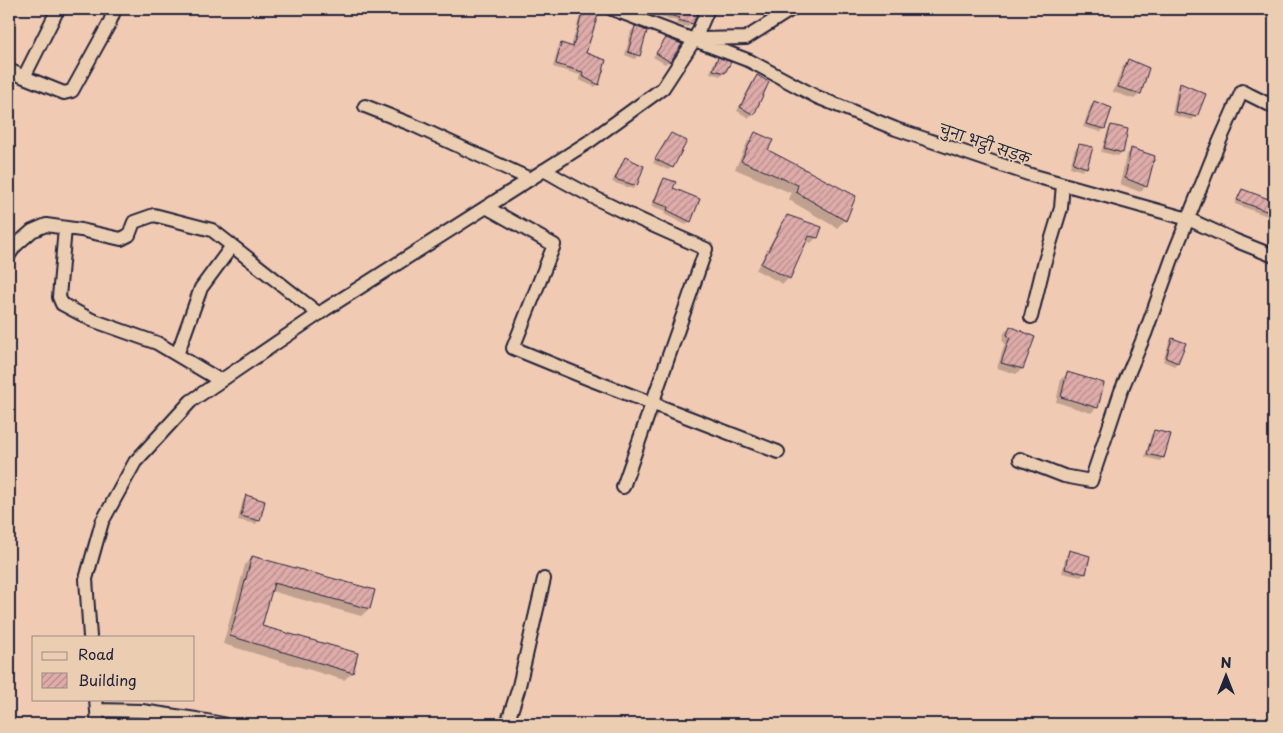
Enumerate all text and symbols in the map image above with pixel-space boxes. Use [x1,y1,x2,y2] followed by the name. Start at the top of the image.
[935,118,1035,171] street label: चुना भट्ठी सड़क
[32,636,195,700] legend
[78,642,114,665] text: Road
[1200,650,1250,700] north arrow
[1220,652,1232,673] text: N
[78,668,137,691] text: Building

